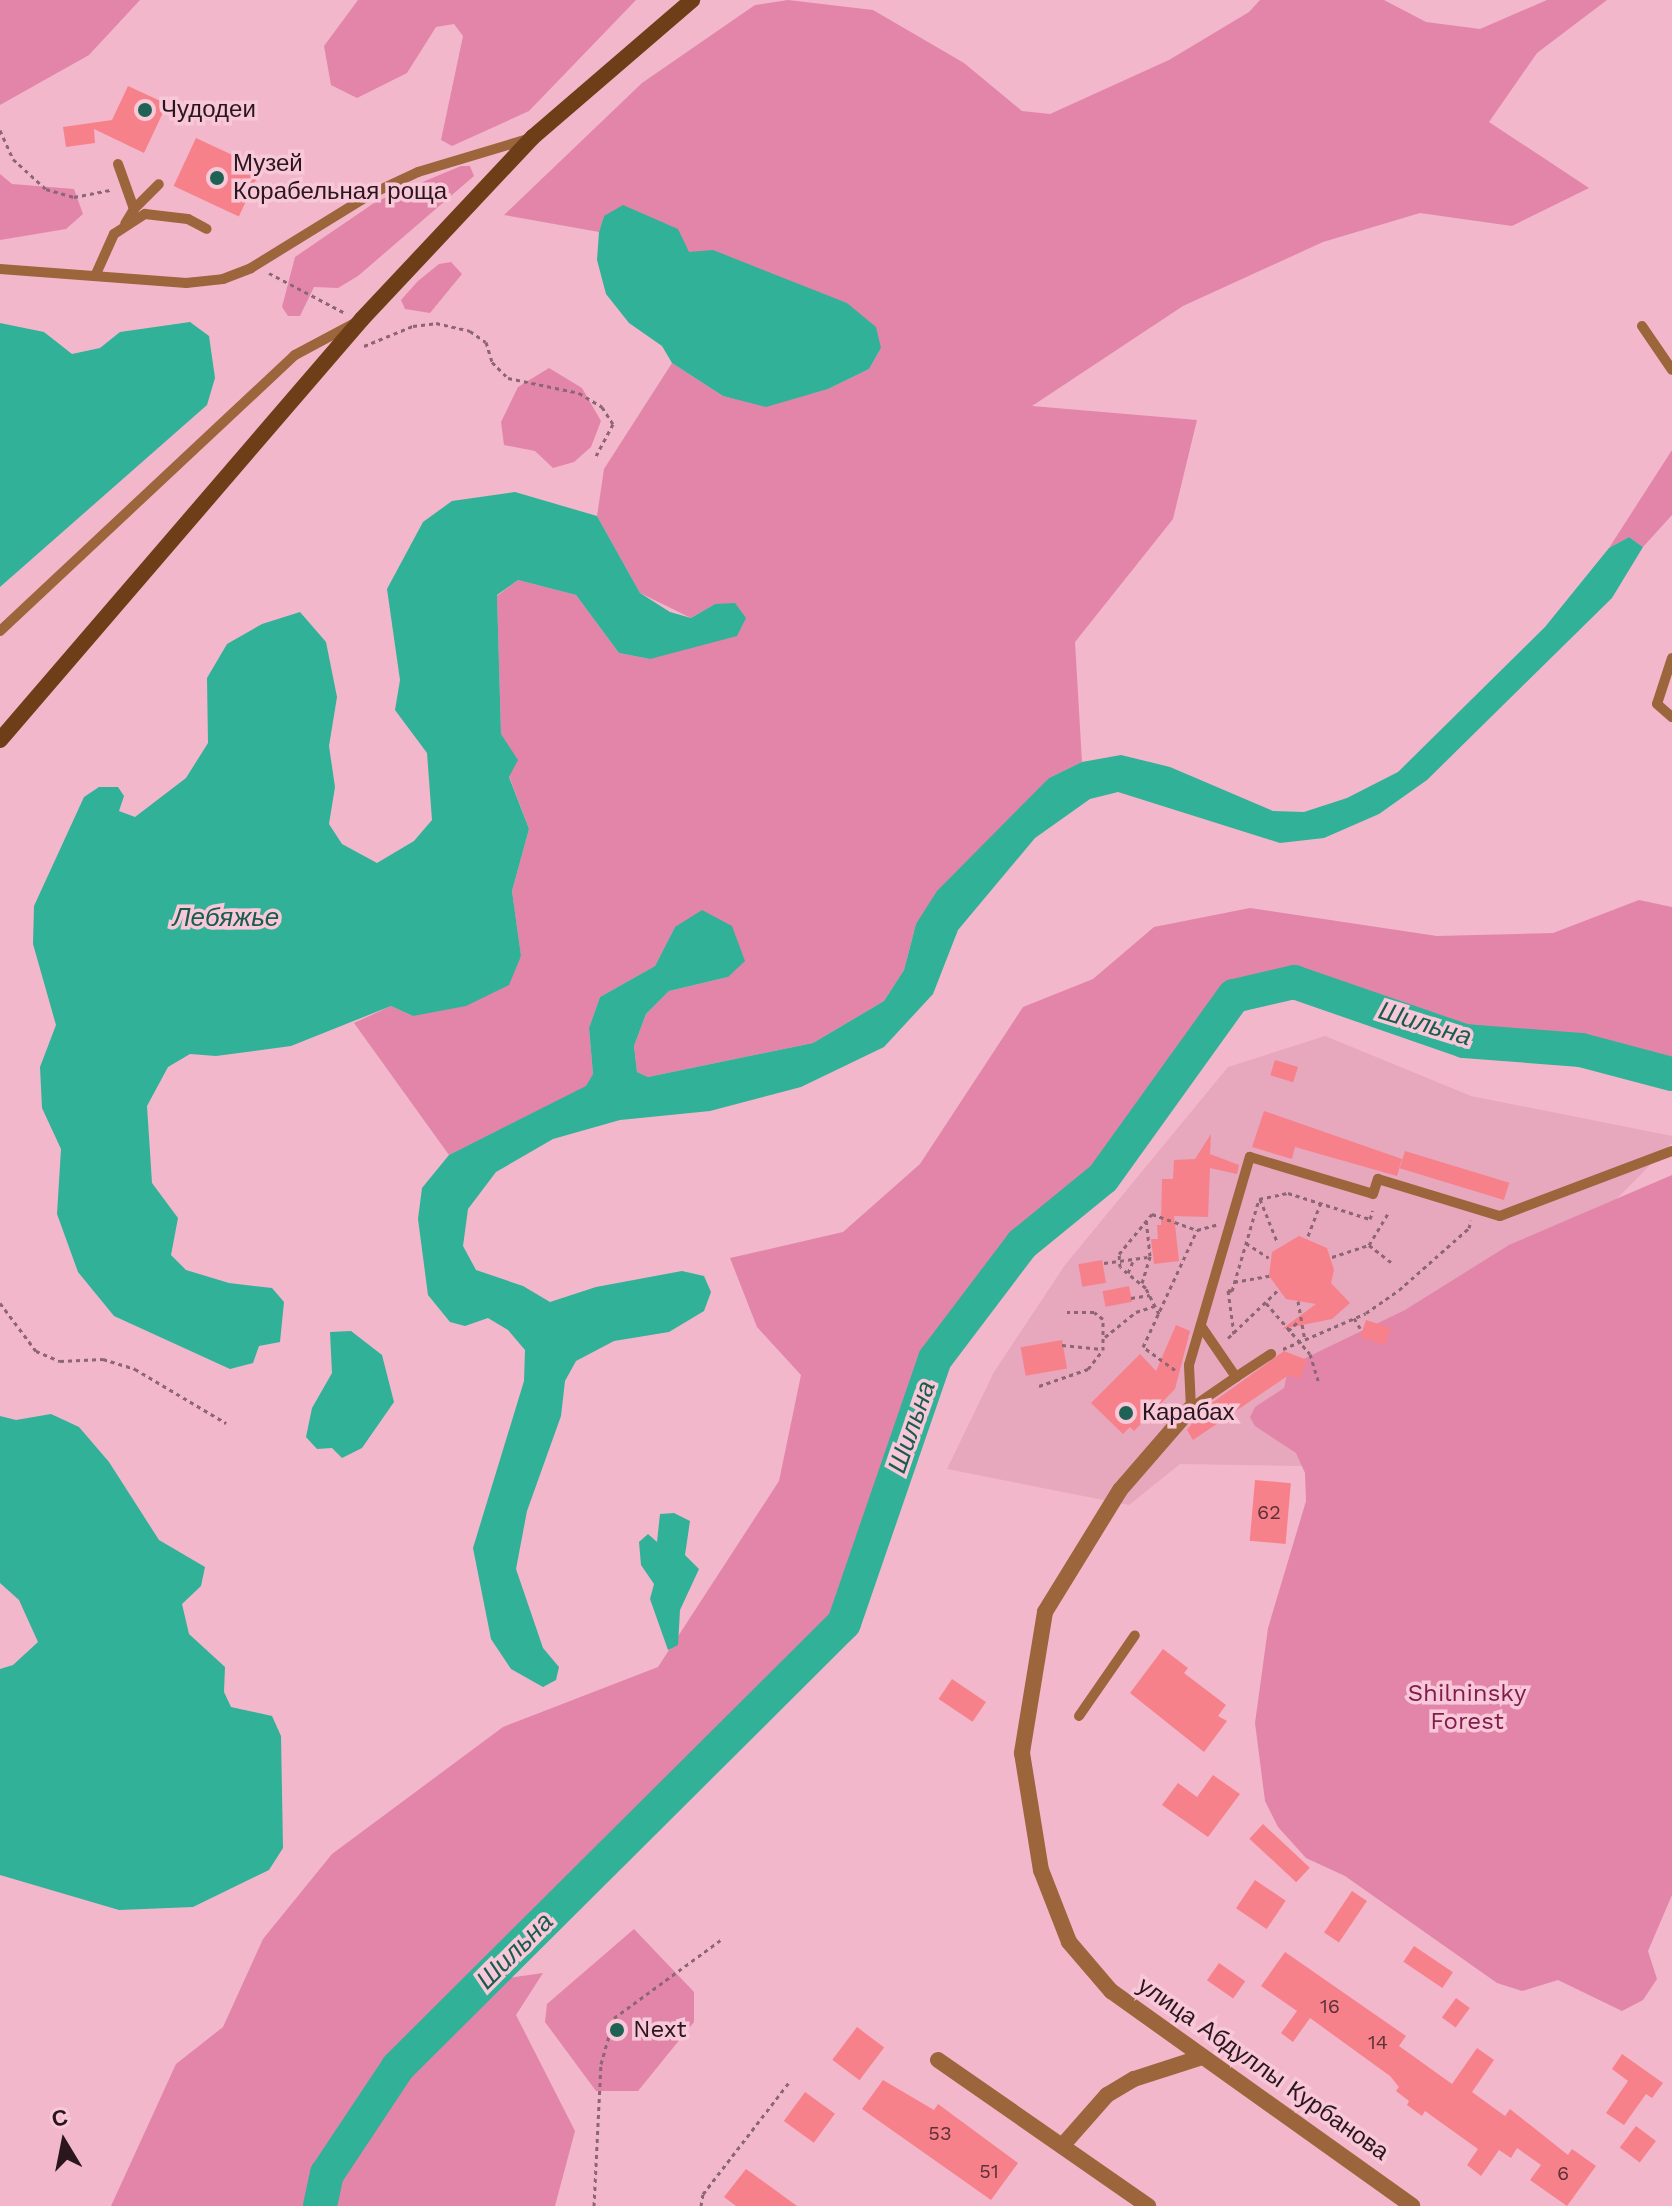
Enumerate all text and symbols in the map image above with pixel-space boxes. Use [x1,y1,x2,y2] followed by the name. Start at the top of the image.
[161,96,256,124] place label: Чудодеи
[136,101,154,119] marker: Чудодеи
[233,150,447,206] place label: Музей Корабельная роща
[208,169,226,187] marker: Музей Корабельная роща
[173,902,279,934] water label: Лебяжье
[1375,995,1475,1053] water label: Шильна
[882,1377,942,1477] water label: Шильна
[1142,1399,1235,1427] place label: Карабах
[1117,1404,1135,1422] marker: Карабах
[1257,1500,1281,1524] house number: 62
[1408,1680,1526,1736] park label: Shilninsky Forest
[470,1906,560,1996] water label: Шильна
[1132,1971,1394,2167] street label: улица Абдуллы Курбанова
[1320,1994,1340,2018] house number: 16
[633,2016,687,2044] place label: Next
[608,2021,626,2039] marker: Next
[1368,2030,1388,2054] house number: 14
[24,2102,104,2182] north arrow
[50,2104,70,2132] text: С
[928,2121,952,2145] house number: 53
[979,2159,999,2183] house number: 51
[1557,2161,1569,2185] house number: 6

